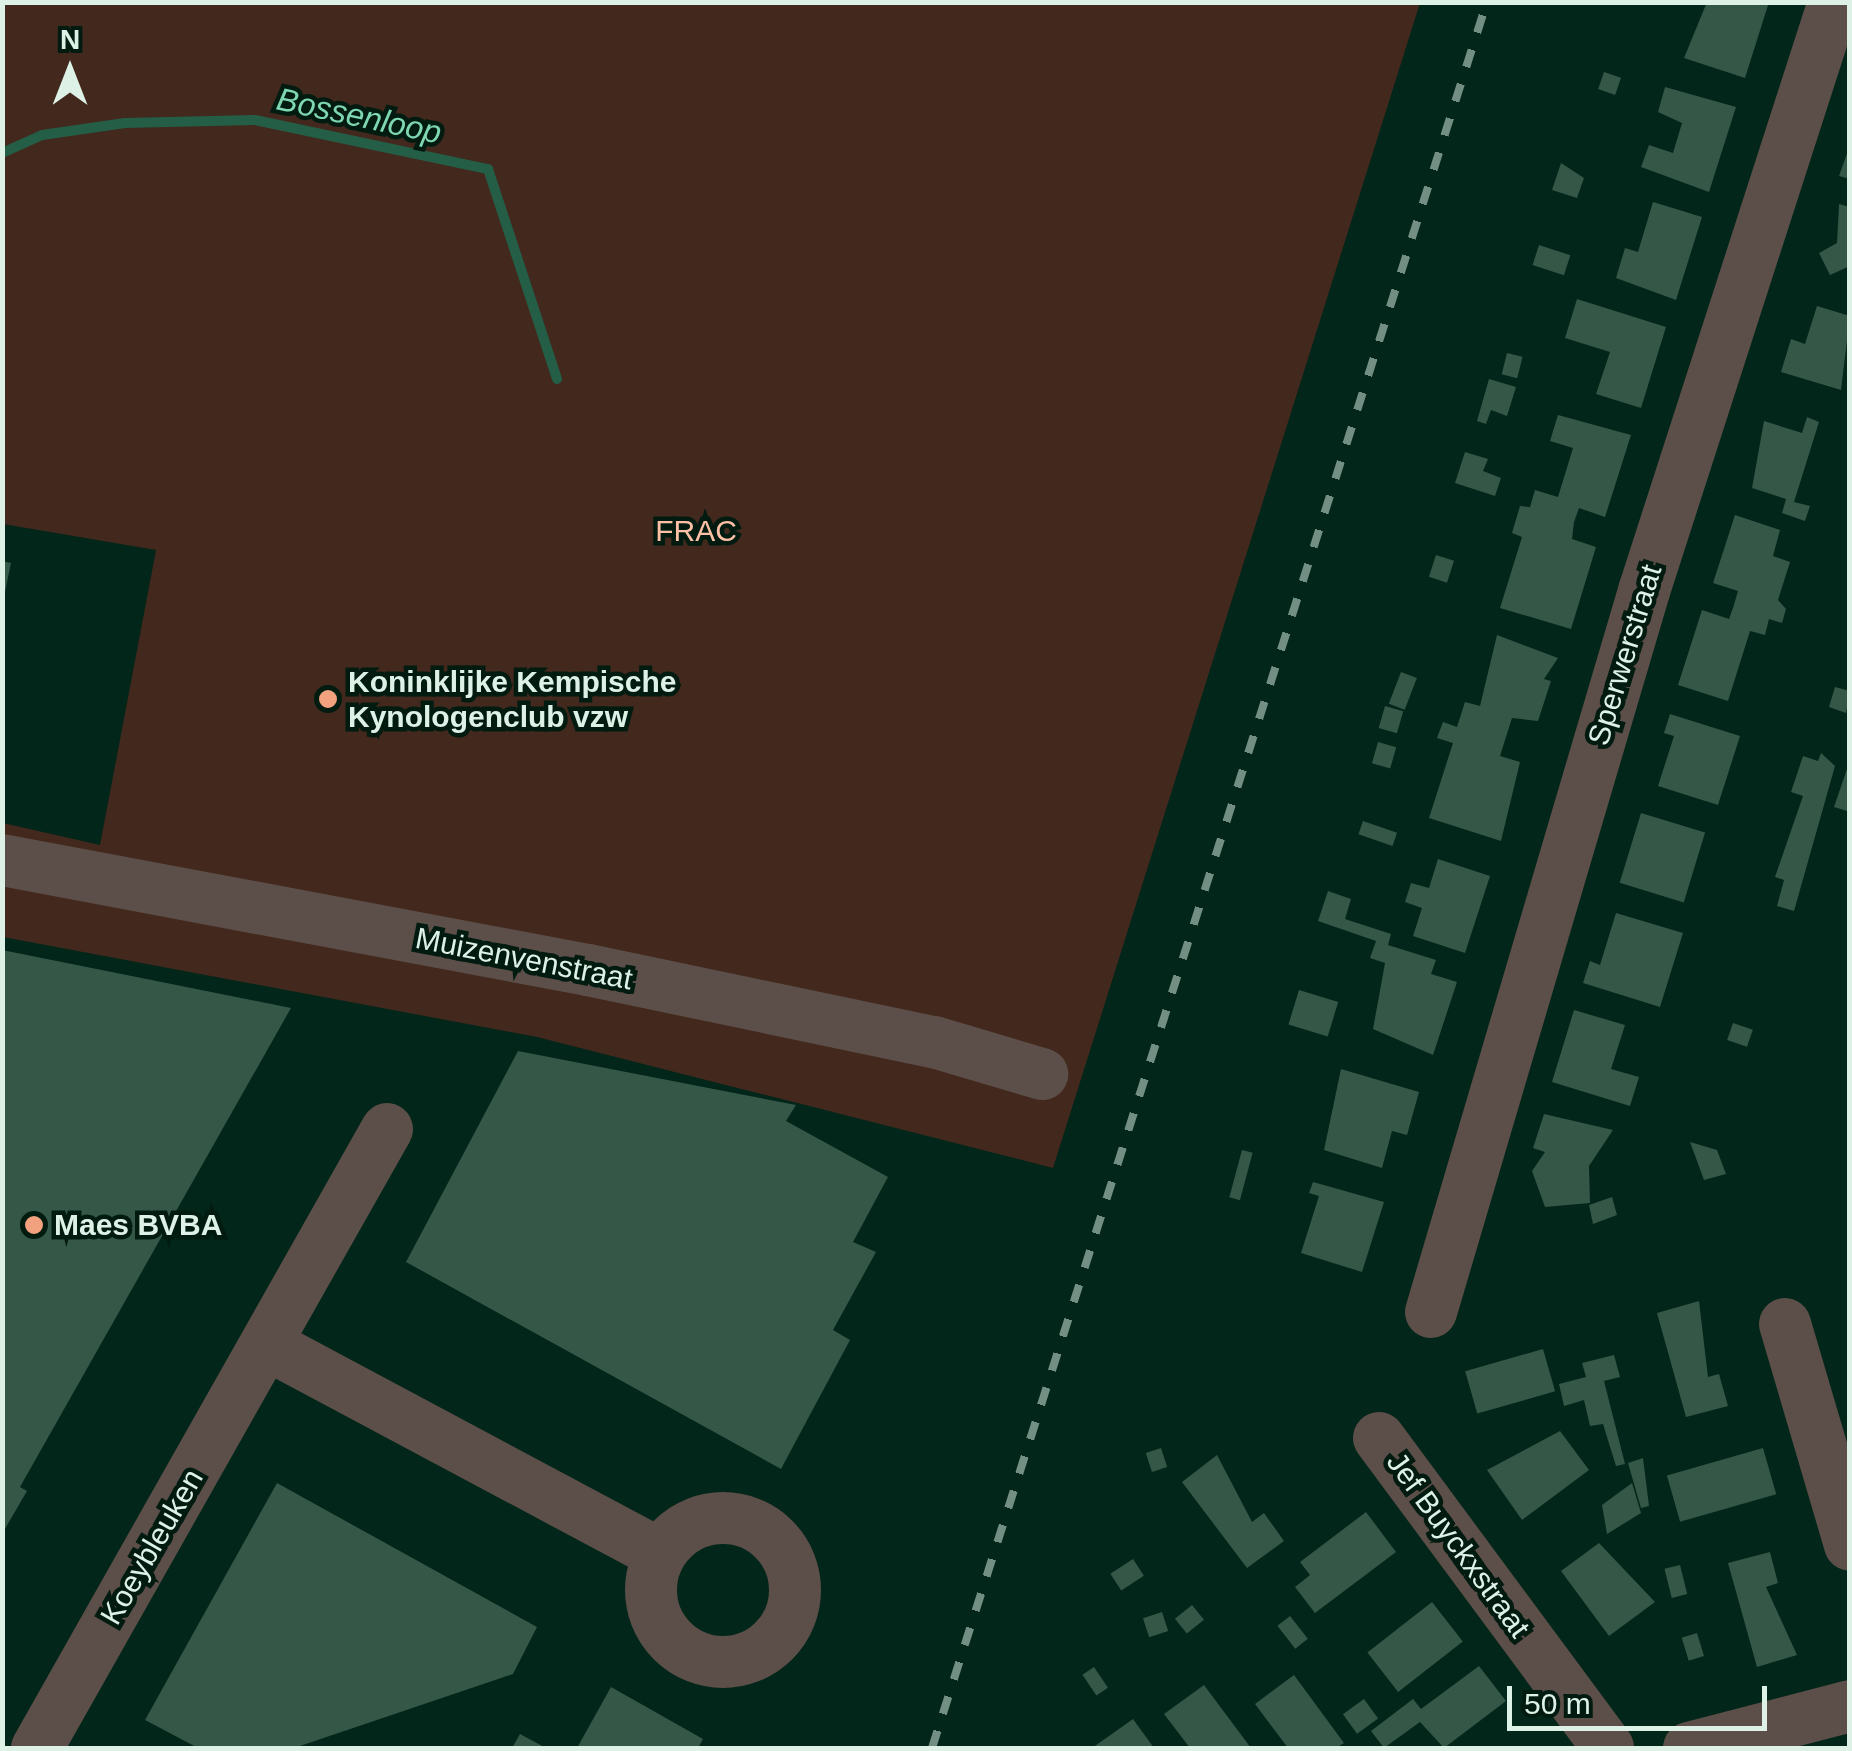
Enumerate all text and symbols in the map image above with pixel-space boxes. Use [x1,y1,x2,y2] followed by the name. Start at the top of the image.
[20,20,120,120] north arrow
[60,24,80,55] text: N
[273,80,445,152] water label: Bossenloop
[655,513,737,549] park label: FRAC
[1580,560,1670,750] street label: Sperwerstraat
[348,664,676,734] place label: Koninklijke Kempische Kynologenclub vzw
[317,688,339,710] marker: Koninklijke Kempische Kynologenclub vzw
[413,920,635,998] street label: Muizenvenstraat
[54,1207,222,1243] place label: Maes BVBA
[23,1214,45,1236] marker: Maes BVBA
[1379,1445,1537,1645] street label: Jef Buyckxstraat
[93,1463,211,1631] street label: Koeybleuken
[1512,1666,1772,1728] scale bar
[1524,1687,1591,1720] text: 50 m

